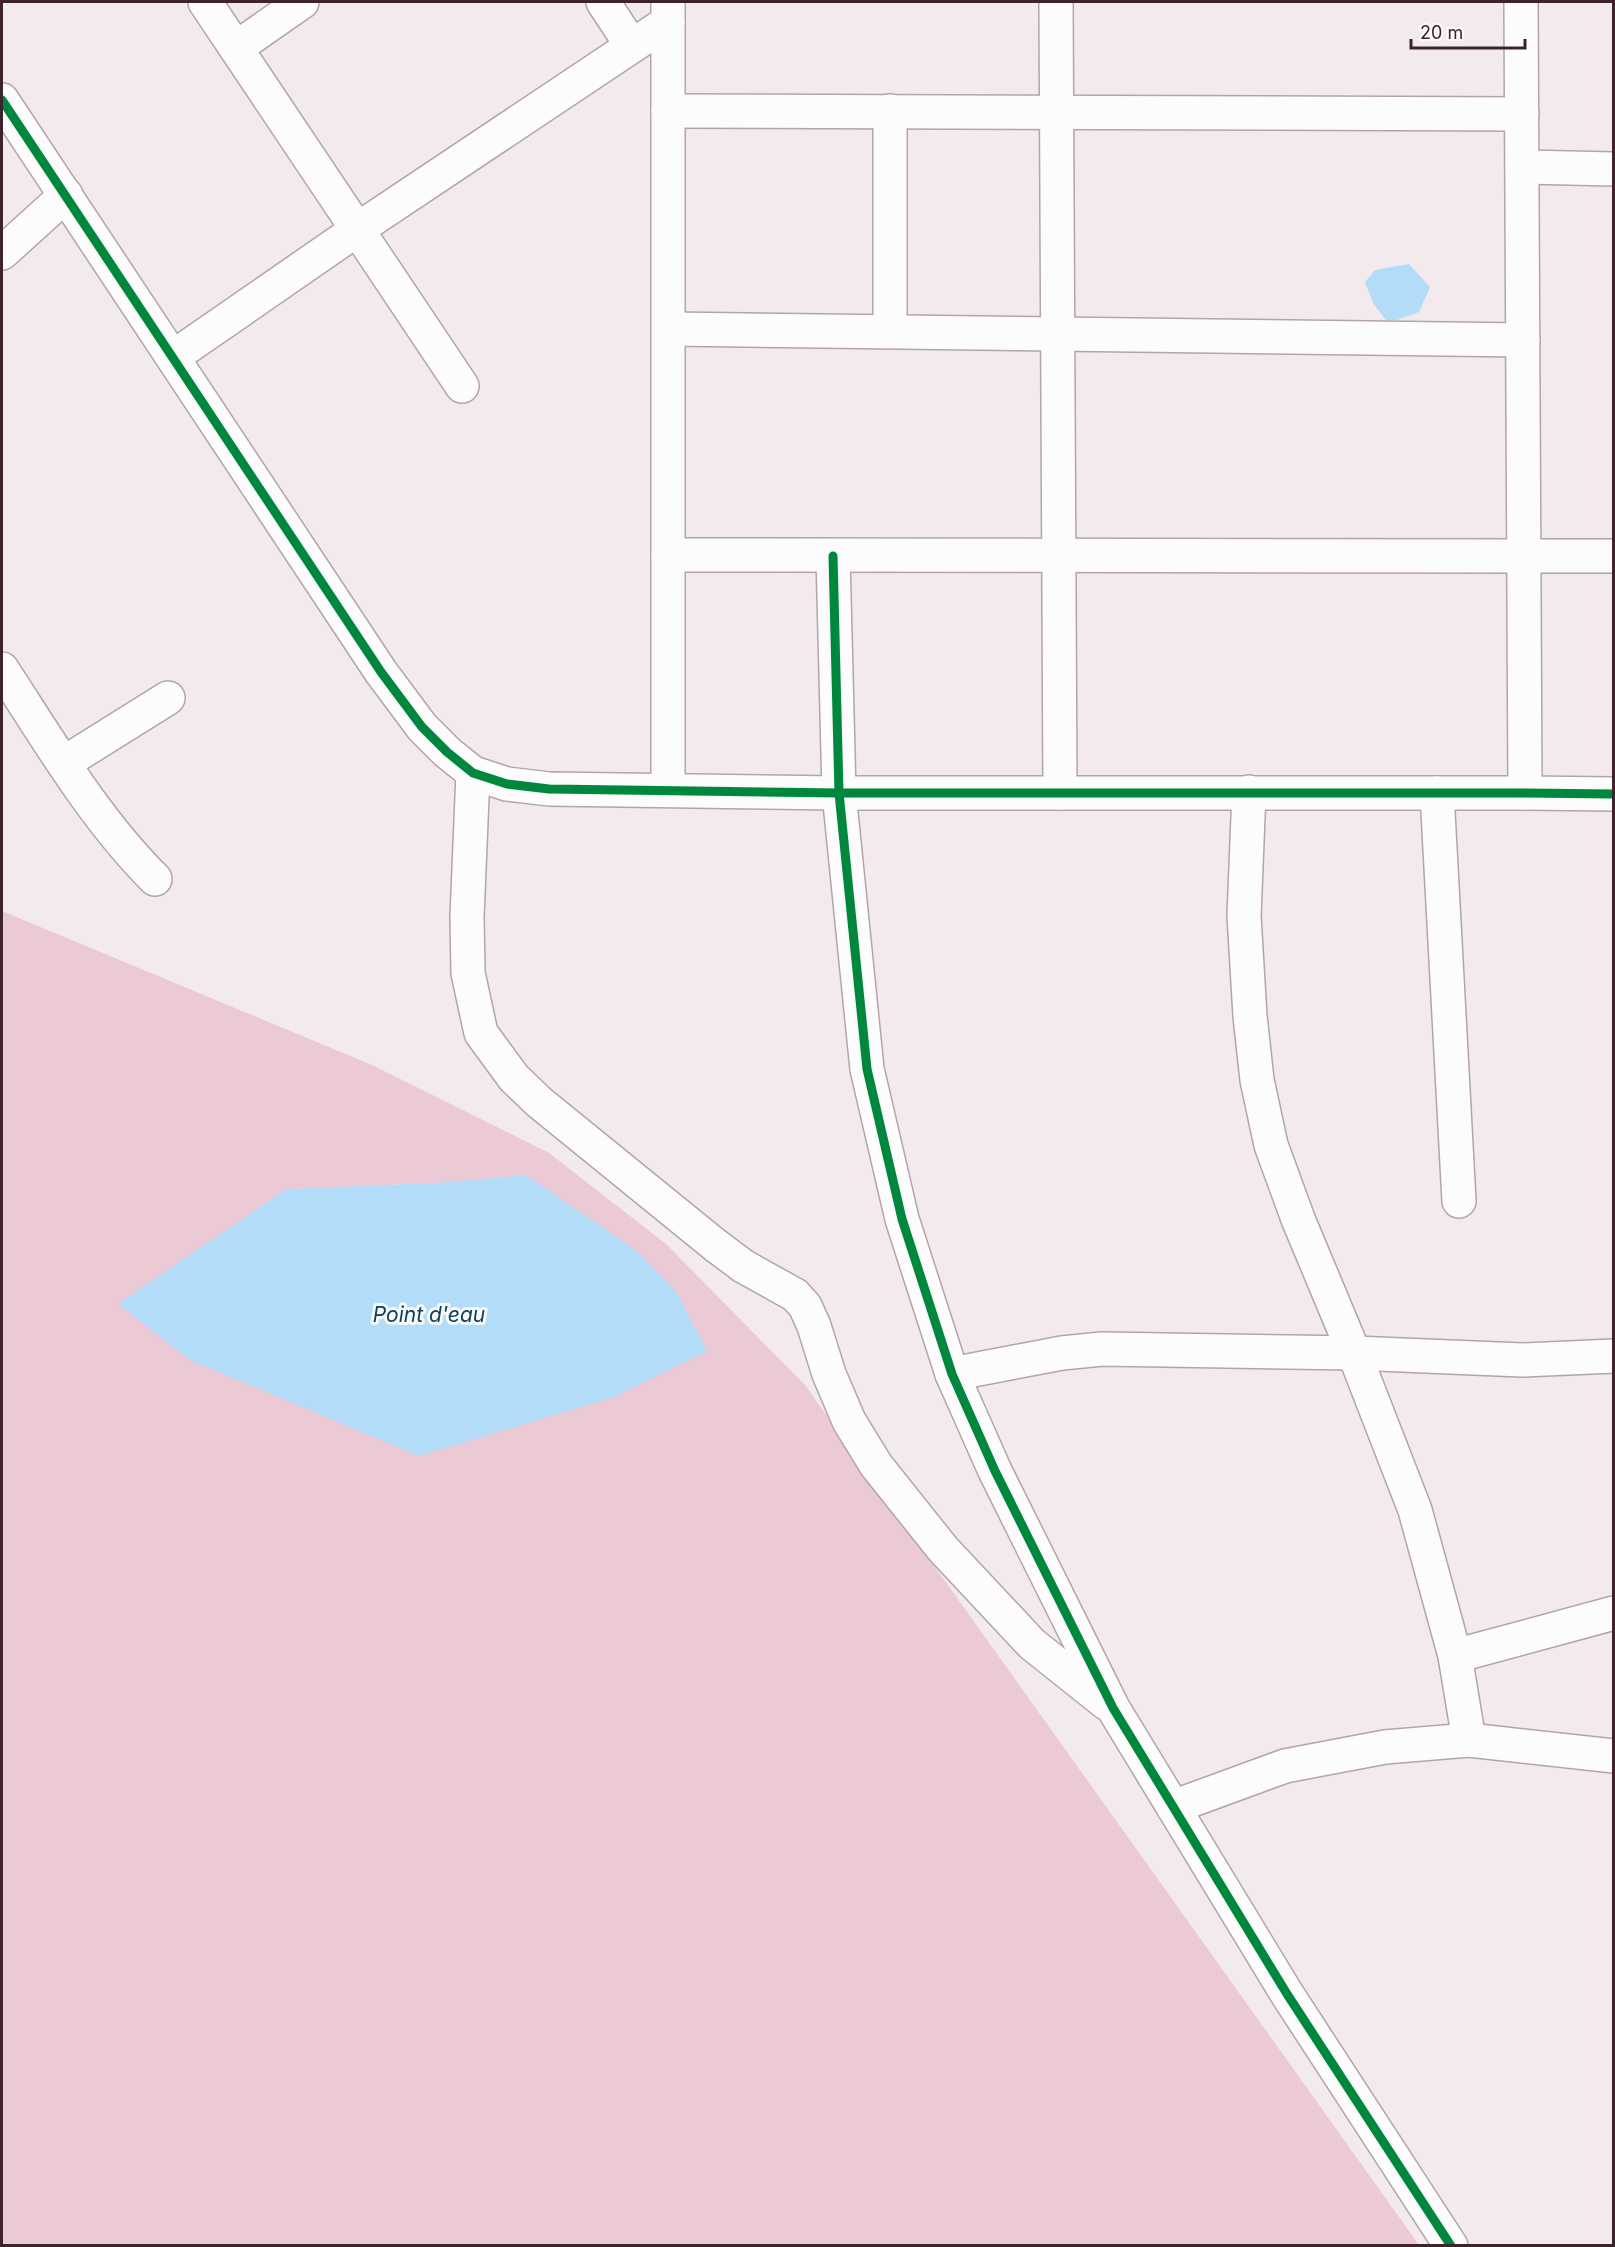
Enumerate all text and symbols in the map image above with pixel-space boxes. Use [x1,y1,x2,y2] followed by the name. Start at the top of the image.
[1411,12,1525,50] scale bar
[1420,22,1463,43] text: 20 m
[373,1302,485,1327] water label: Point d'eau

